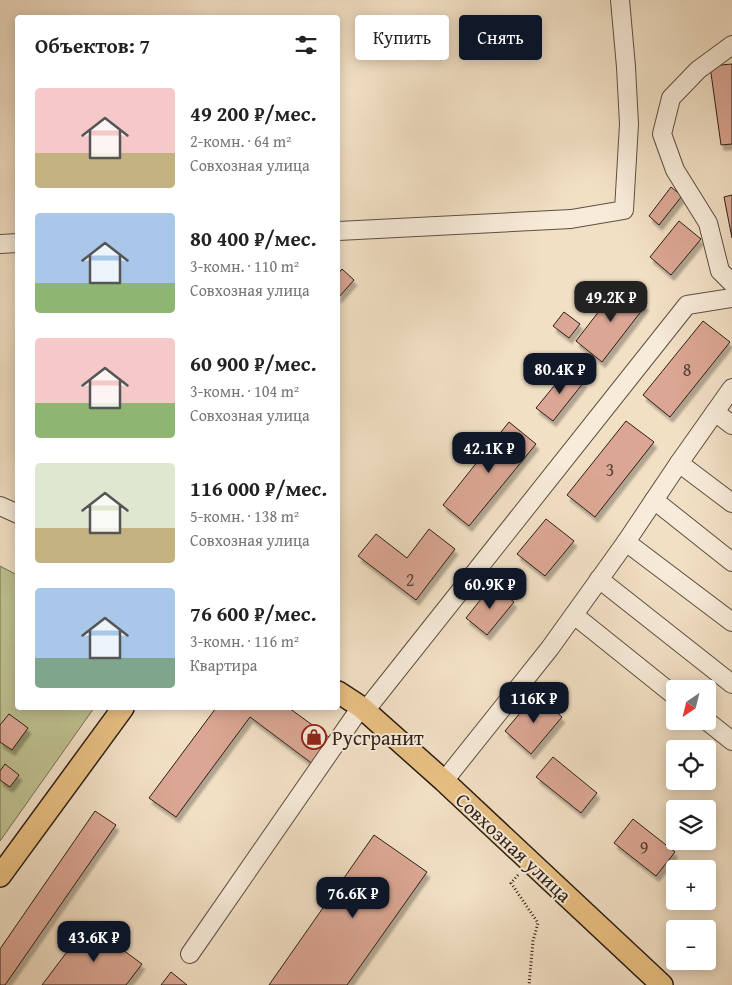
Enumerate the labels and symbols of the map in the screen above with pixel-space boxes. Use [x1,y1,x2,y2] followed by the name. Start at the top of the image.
[565,280,657,323] pin: 49.2K ₽
[514,352,606,395] pin: 80.4K ₽
[683,356,691,383] house number: 8
[443,432,535,474] pin: 42.1K ₽
[606,456,614,483] house number: 3
[406,566,414,593] house number: 2
[444,568,536,610] pin: 60.9K ₽
[666,680,716,730] north arrow
[493,682,575,724] pin: 116K ₽
[332,723,424,752] place label: Русгранит
[301,724,327,750] shop icon: Русгранит
[449,785,579,909] street label: Совхозная улица
[640,834,648,861] house number: 9
[307,876,399,919] pin: 76.6K ₽
[48,920,140,963] pin: 43.6K ₽

